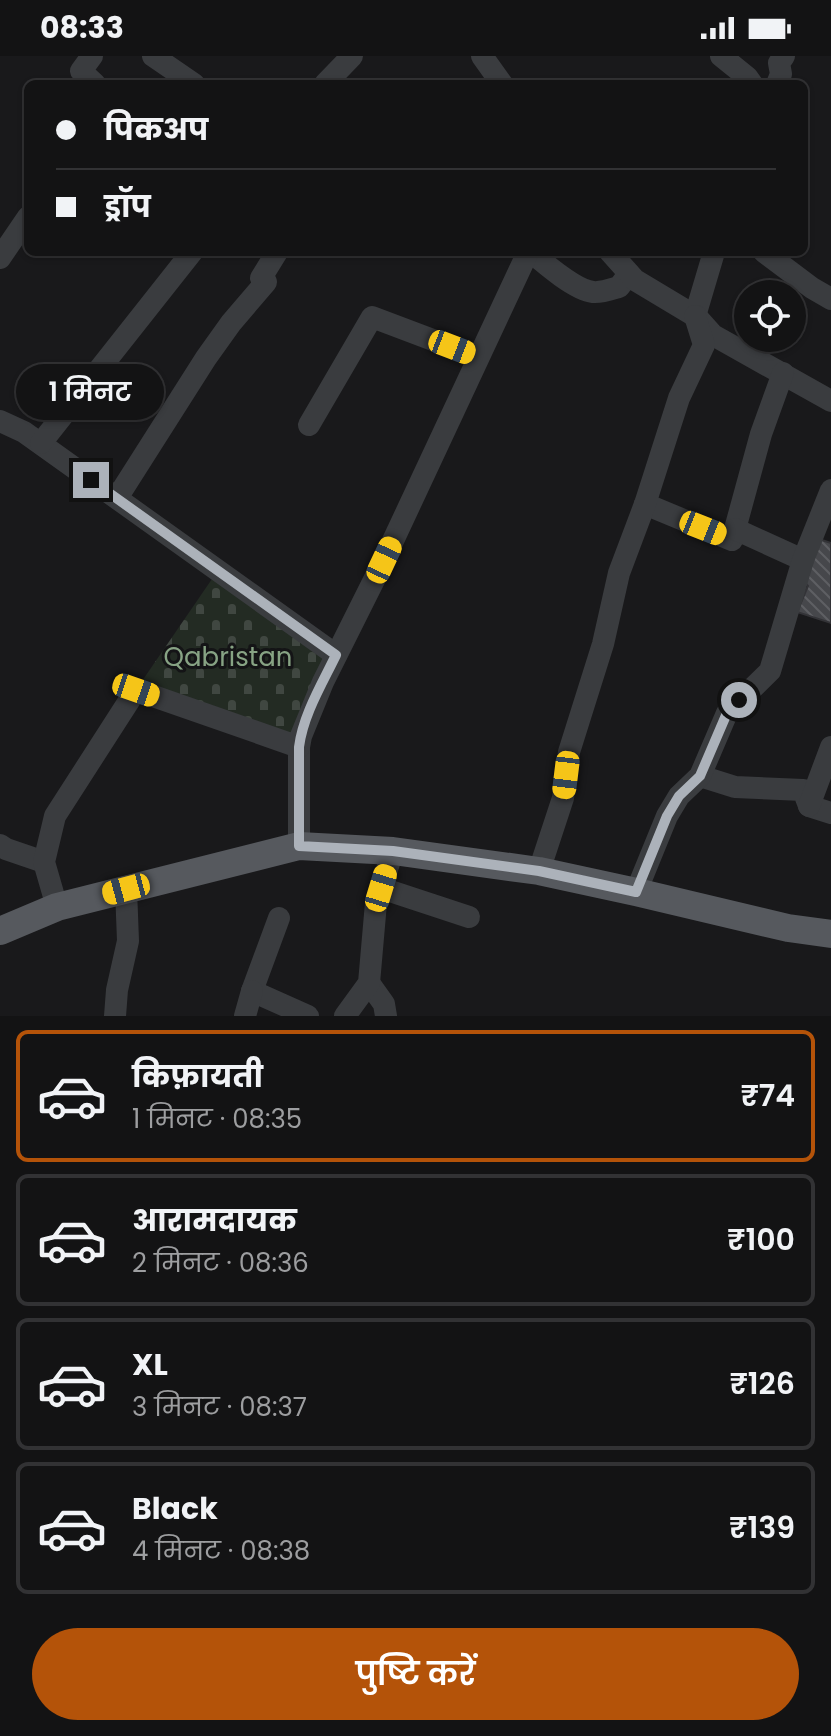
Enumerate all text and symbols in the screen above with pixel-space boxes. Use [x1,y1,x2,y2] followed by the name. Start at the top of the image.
[40,6,124,49] text: 08:33
[104,108,208,151] text: पिकअप
[104,185,151,228] text: ड्रॉप
[734,280,806,352] map controls
[734,280,806,352] button: locate
[425,327,479,367] car
[17,364,165,420] callout: 1 मिनट
[49,374,131,410] text: 1 मिनट
[73,462,109,498] route end
[676,508,730,548] car
[363,533,405,587] car
[164,639,293,675] park label: Qabristan
[109,671,163,709] car
[721,682,757,718] route start
[551,750,581,800] car
[363,862,399,914] car
[100,871,152,907] car
[132,1055,263,1098] text: किफ़ायती
[36,1060,108,1132] icon: car
[740,1074,795,1117] text: ₹74
[132,1101,302,1137] text: 1 मिनट · 08:35
[132,1199,297,1242] text: आरामदायक
[36,1204,108,1276] icon: car
[727,1218,795,1261] text: ₹100
[132,1245,309,1281] text: 2 मिनट · 08:36
[132,1343,168,1386] text: XL
[36,1348,108,1420] icon: car
[729,1362,795,1405] text: ₹126
[132,1389,307,1425] text: 3 मिनट · 08:37
[132,1487,218,1530] text: Black
[36,1492,108,1564] icon: car
[729,1506,795,1549] text: ₹139
[132,1533,310,1569] text: 4 मिनट · 08:38
[32,1628,799,1720] button: पुष्टि करें

